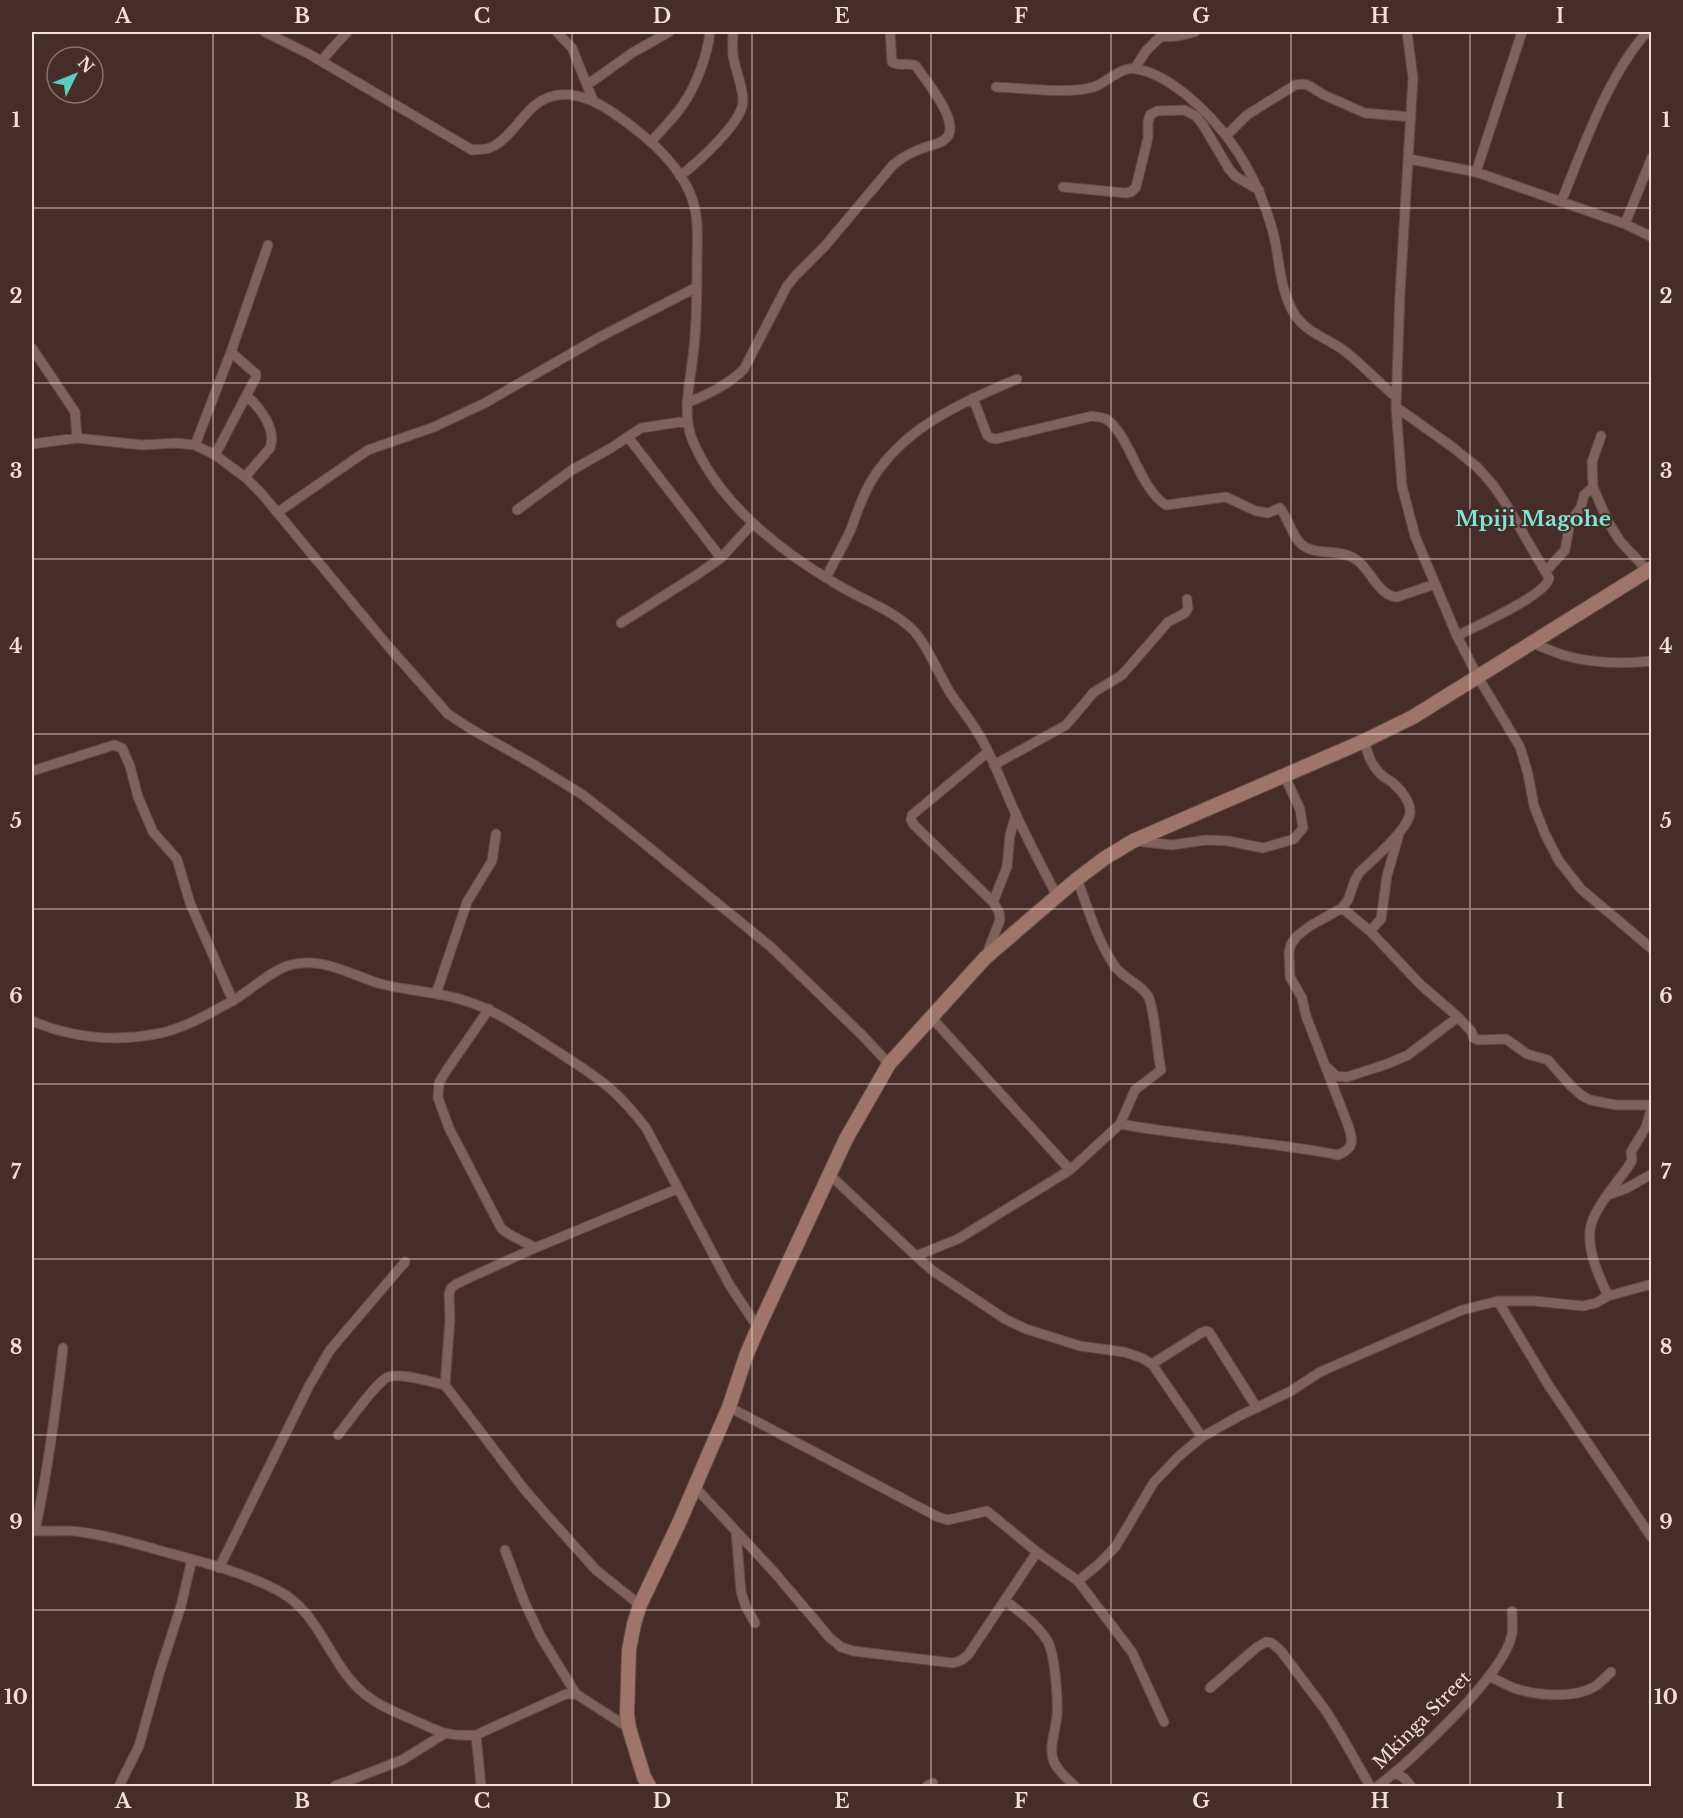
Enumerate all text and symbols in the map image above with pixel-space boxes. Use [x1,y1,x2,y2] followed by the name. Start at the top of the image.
[114,4,132,28] text: A
[294,4,310,28] text: B
[474,4,490,28] text: C
[653,4,671,28] text: D
[834,4,850,28] text: E
[1014,4,1028,28] text: F
[1192,4,1210,28] text: G
[1371,4,1390,28] text: H
[1556,4,1564,28] text: I
[45,45,105,105] north arrow
[74,52,98,77] text: N
[12,108,21,132] text: 1
[1662,108,1671,132] text: 1
[9,284,23,308] text: 2
[1659,284,1673,308] text: 2
[10,459,22,483] text: 3
[1660,459,1672,483] text: 3
[1455,506,1611,532] district label: Mpiji Magohe
[9,634,23,658] text: 4
[1659,634,1673,658] text: 4
[10,809,22,833] text: 5
[1660,809,1672,833] text: 5
[9,984,23,1008] text: 6
[1659,984,1673,1008] text: 6
[11,1160,22,1184] text: 7
[1661,1160,1672,1184] text: 7
[10,1335,22,1359] text: 8
[1660,1335,1672,1359] text: 8
[9,1510,23,1534] text: 9
[1659,1510,1673,1534] text: 9
[1369,1666,1476,1773] street label: Mkinga Street
[4,1685,28,1709] text: 10
[1654,1685,1678,1709] text: 10
[114,1789,132,1813] text: A
[294,1789,310,1813] text: B
[474,1789,490,1813] text: C
[653,1789,671,1813] text: D
[834,1789,850,1813] text: E
[1014,1789,1028,1813] text: F
[1192,1789,1210,1813] text: G
[1371,1789,1390,1813] text: H
[1556,1789,1564,1813] text: I

